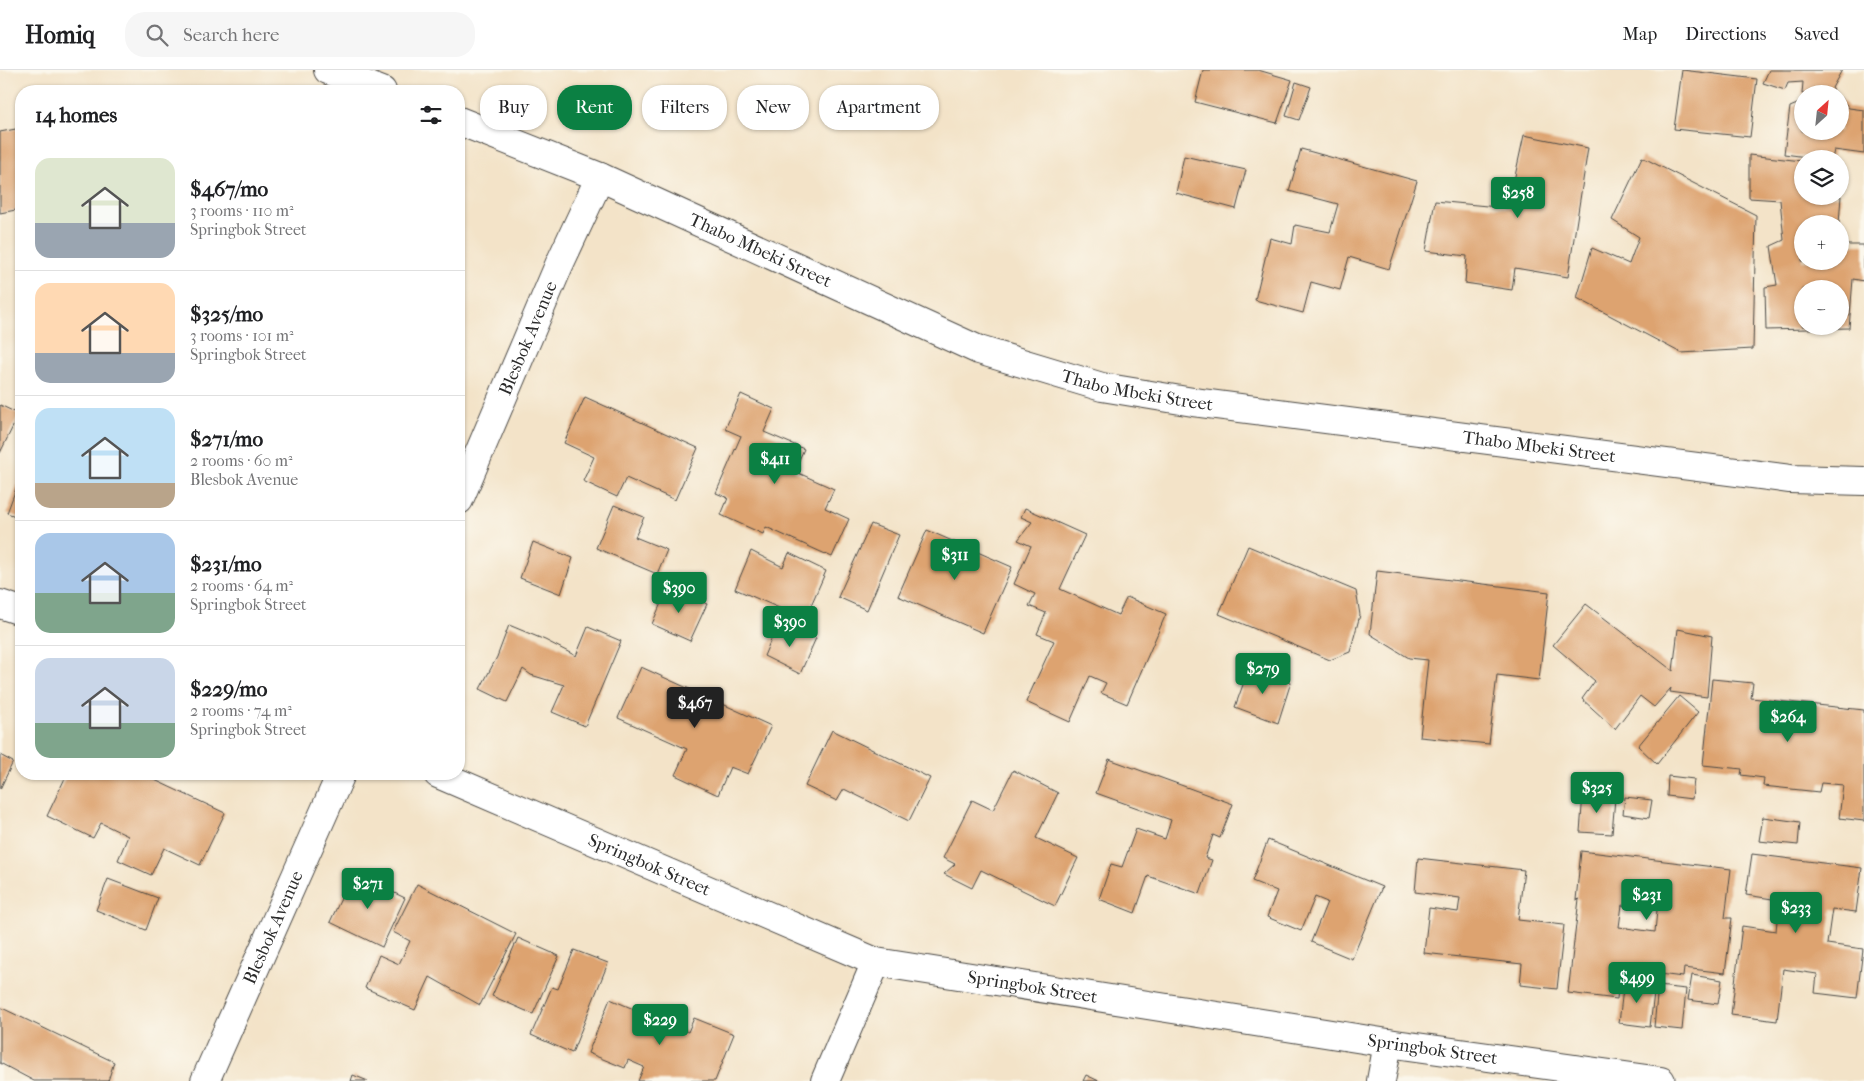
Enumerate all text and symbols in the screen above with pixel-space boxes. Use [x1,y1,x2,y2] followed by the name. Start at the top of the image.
[125,12,475,57] search box
[25,21,95,49] text: Homiq
[143,21,171,49] icon: search
[183,24,279,46] text: Search here
[1623,24,1657,45] text: Map
[1685,24,1766,45] text: Directions
[1794,24,1839,45] text: Saved
[480,85,547,130] chip: Buy
[557,85,632,130] chip: Rent
[642,85,727,130] chip: Filters
[737,85,809,130] chip: New
[819,85,939,130] chip: Apartment
[1794,85,1849,140] north arrow
[1794,85,1849,335] map controls
[417,101,445,129] icon: filters
[35,103,117,127] text: 14 homes
[1794,150,1849,205] button: layers
[1488,176,1548,219] pin: $258
[190,177,268,201] text: $467/mo
[75,178,135,238] icon: home
[1502,183,1534,202] text: $258
[190,201,294,220] text: 3 rooms · 110 m²
[686,209,835,292] street label: Thabo Mbeki Street
[1794,215,1849,270] button: +
[190,220,307,239] text: Springbok Street
[495,278,562,398] street label: Blesbok Avenue
[1794,280,1849,335] button: −
[190,302,263,326] text: $325/mo
[75,303,135,363] icon: home
[190,326,293,345] text: 3 rooms · 101 m²
[190,345,307,364] text: Springbok Street
[1059,365,1215,416] street label: Thabo Mbeki Street
[190,427,263,451] text: $271/mo
[1461,427,1617,467] street label: Thabo Mbeki Street
[75,428,135,488] icon: home
[745,442,805,485] pin: $411
[760,449,790,468] text: $411
[190,451,293,470] text: 2 rooms · 60 m²
[190,470,298,489] text: Blesbok Avenue
[925,538,985,581] pin: $311
[942,545,968,564] text: $311
[190,552,262,576] text: $231/mo
[75,553,135,613] icon: home
[649,572,709,614] pin: $390
[190,576,293,595] text: 2 rooms · 64 m²
[663,578,695,597] text: $390
[190,595,307,614] text: Springbok Street
[760,606,820,648] pin: $390
[774,612,806,631] text: $390
[1233,652,1293,695] pin: $279
[1246,659,1280,678] text: $279
[190,677,267,701] text: $229/mo
[75,678,135,738] icon: home
[665,686,725,729] pin: $467
[678,693,712,712] text: $467
[1758,700,1818,743] pin: $264
[190,701,292,720] text: 2 rooms · 74 m²
[1770,707,1806,726] text: $264
[190,720,307,739] text: Springbok Street
[1567,772,1627,814] pin: $325
[1582,778,1612,797] text: $325
[585,830,714,901] street label: Springbok Street
[239,868,308,988] street label: Blesbok Avenue
[338,868,398,910] pin: $271
[353,874,383,893] text: $271
[1617,878,1677,921] pin: $231
[1632,885,1662,904] text: $231
[1766,892,1826,934] pin: $233
[1781,898,1811,917] text: $233
[1607,962,1667,1004] pin: $499
[966,967,1099,1008] street label: Springbok Street
[1619,968,1655,987] text: $499
[630,1004,690,1046] pin: $229
[643,1010,677,1029] text: $229
[1366,1030,1499,1069] street label: Springbok Street

